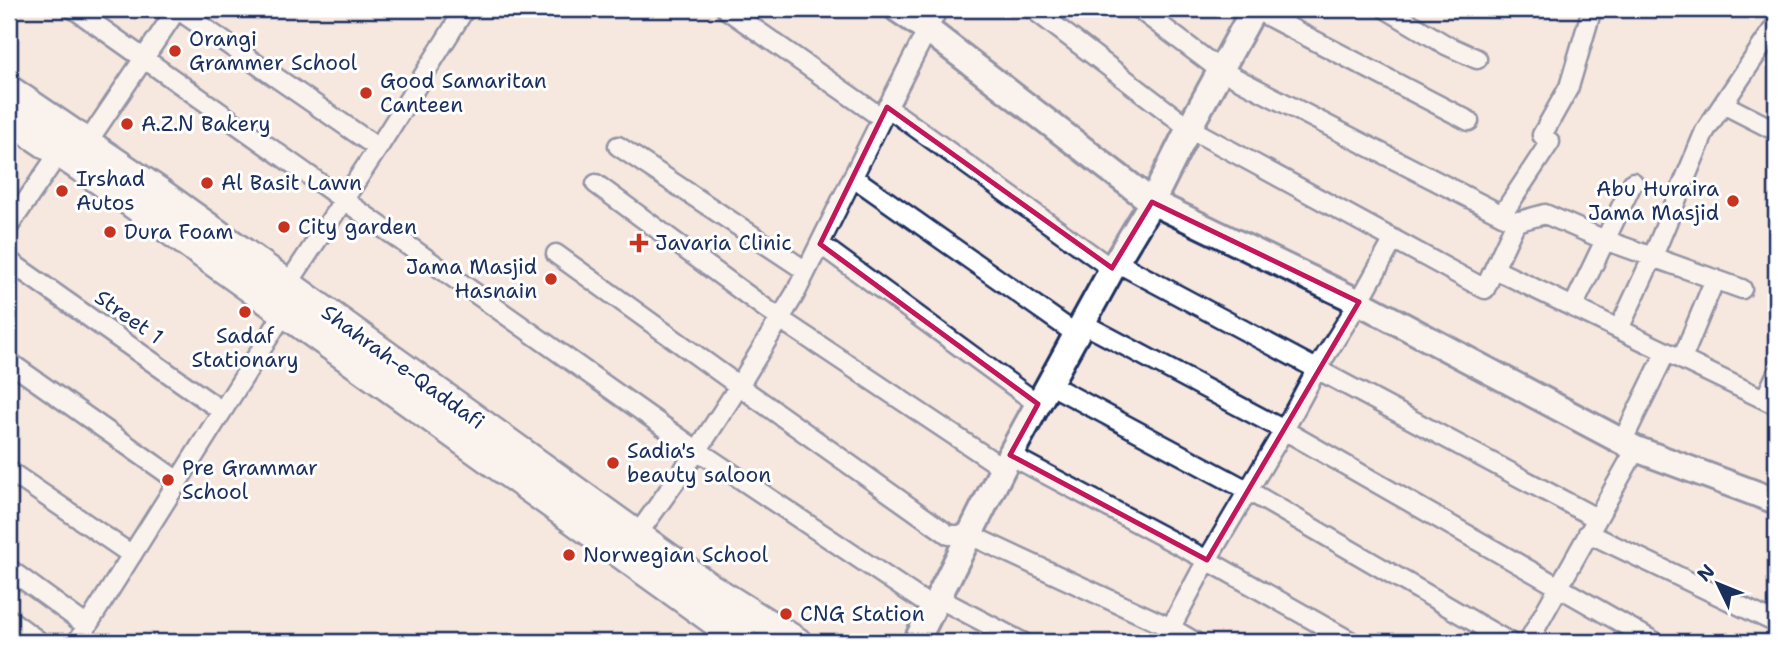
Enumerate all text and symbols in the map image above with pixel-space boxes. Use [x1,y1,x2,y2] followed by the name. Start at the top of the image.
[189,25,358,77] place label: Orangi Grammer School
[167,43,183,59] marker: Orangi Grammer School
[380,67,547,119] place label: Good Samaritan Canteen
[358,85,374,101] marker: Good Samaritan Canteen
[141,110,270,138] place label: A.Z.N Bakery
[119,116,135,132] marker: A.Z.N Bakery
[76,165,145,217] place label: Irshad Autos
[221,169,362,197] place label: Al Basit Lawn
[199,175,215,191] marker: Al Basit Lawn
[1588,175,1719,227] place label: Abu Huraira Jama Masjid
[54,183,70,199] marker: Irshad Autos
[1725,193,1741,209] marker: Abu Huraira Jama Masjid
[298,213,417,241] place label: City garden
[124,218,233,246] place label: Dura Foam
[276,219,292,235] marker: City garden
[102,224,118,240] marker: Dura Foam
[655,229,792,257] place label: Javaria Clinic
[629,233,649,253] marker: Javaria Clinic
[406,253,537,305] place label: Jama Masjid Hasnain
[543,271,559,287] marker: Jama Masjid Hasnain
[89,283,169,351] street label: Street 1
[316,298,490,436] street label: Shahrah-e-Qaddafi
[237,304,253,320] marker: Sadaf Stationary
[191,322,299,374] place label: Sadaf Stationary
[627,437,771,489] place label: Sadia's beauty saloon
[182,454,318,506] place label: Pre Grammar School
[605,455,621,471] marker: Sadia's beauty saloon
[160,472,176,488] marker: Pre Grammar School
[583,541,769,569] place label: Norwegian School
[561,547,577,563] marker: Norwegian School
[1684,550,1754,620] north arrow
[1692,559,1720,587] text: N
[800,600,925,628] place label: CNG Station
[778,606,794,622] marker: CNG Station

